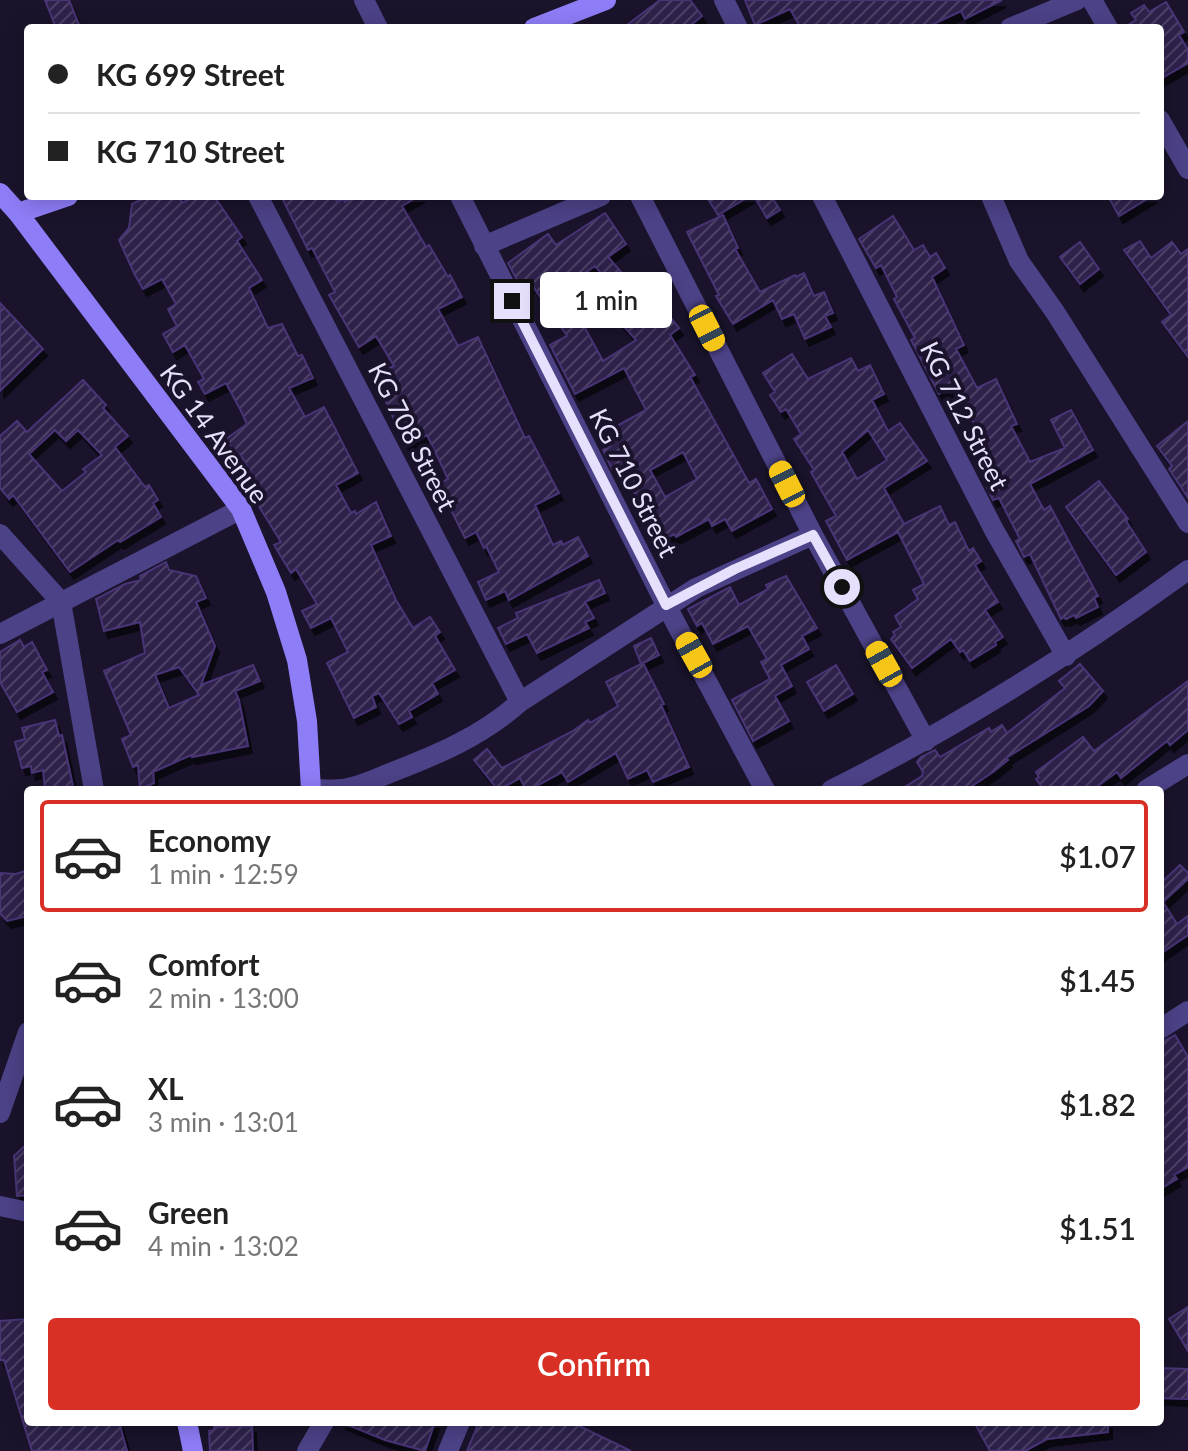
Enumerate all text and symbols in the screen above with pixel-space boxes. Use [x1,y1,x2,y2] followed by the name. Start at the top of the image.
[96,56,285,92] text: KG 699 Street
[96,133,285,169] text: KG 710 Street
[540,273,672,329] callout: 1 min
[494,283,530,319] route end
[574,284,638,316] text: 1 min
[685,301,729,355] car
[914,336,1016,496] street label: KG 712 Street
[362,357,464,517] street label: KG 708 Street
[154,358,276,509] street label: KG 14 Avenue
[583,403,685,563] street label: KG 710 Street
[765,457,809,511] car
[824,569,860,605] route start
[672,628,716,682] car
[862,637,906,691] car
[52,820,124,892] icon: car
[148,822,271,858] text: Economy
[1059,838,1136,874] text: $1.07
[148,858,299,890] text: 1 min · 12:59
[52,944,124,1016] icon: car
[148,946,260,982] text: Comfort
[1059,962,1136,998] text: $1.45
[148,982,299,1014] text: 2 min · 13:00
[52,1068,124,1140] icon: car
[148,1070,184,1106] text: XL
[1059,1086,1136,1122] text: $1.82
[148,1106,299,1138] text: 3 min · 13:01
[52,1192,124,1264] icon: car
[148,1194,229,1230] text: Green
[1059,1210,1136,1246] text: $1.51
[148,1230,299,1262] text: 4 min · 13:02
[48,1318,1140,1410] button: Confirm

